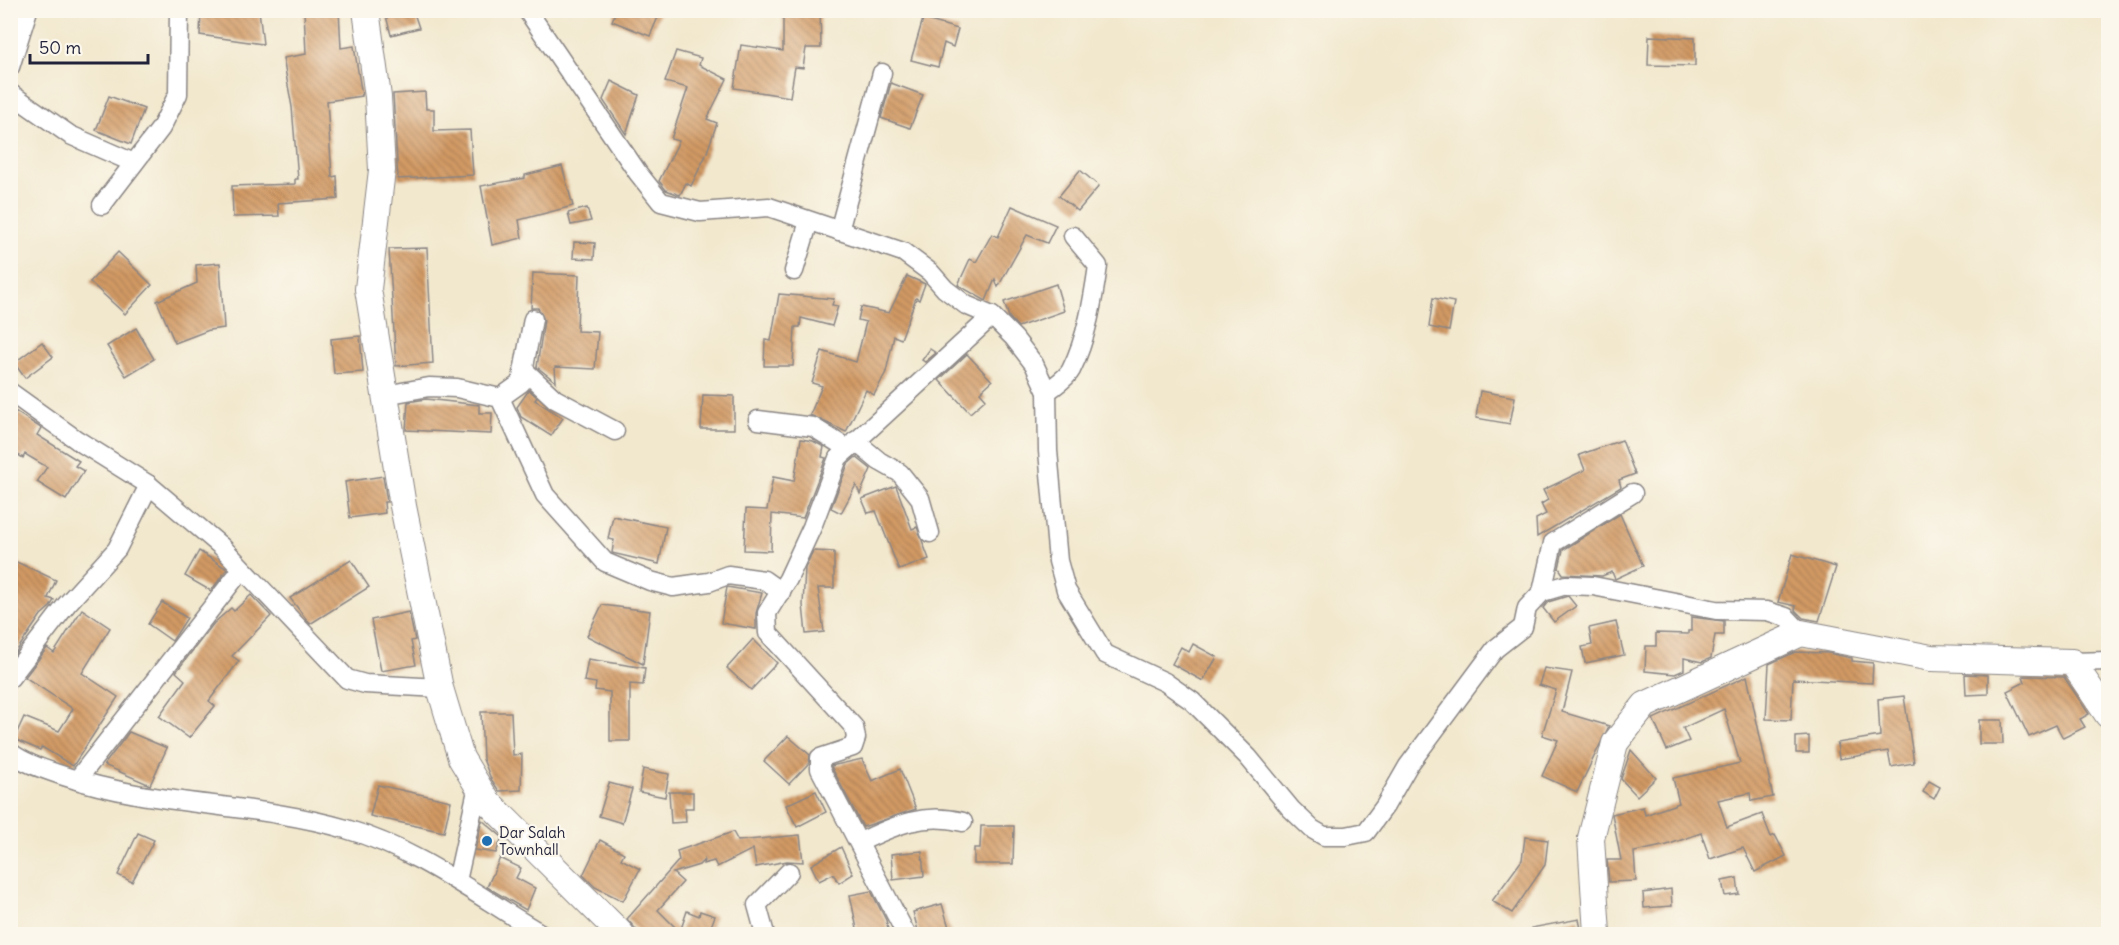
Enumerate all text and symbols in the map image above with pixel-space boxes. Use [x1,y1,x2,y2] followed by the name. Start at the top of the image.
[30,27,148,65] scale bar
[39,36,81,59] text: 50 m
[499,823,566,859] place label: Dar Salah Townhall
[480,834,494,848] marker: Dar Salah Townhall

